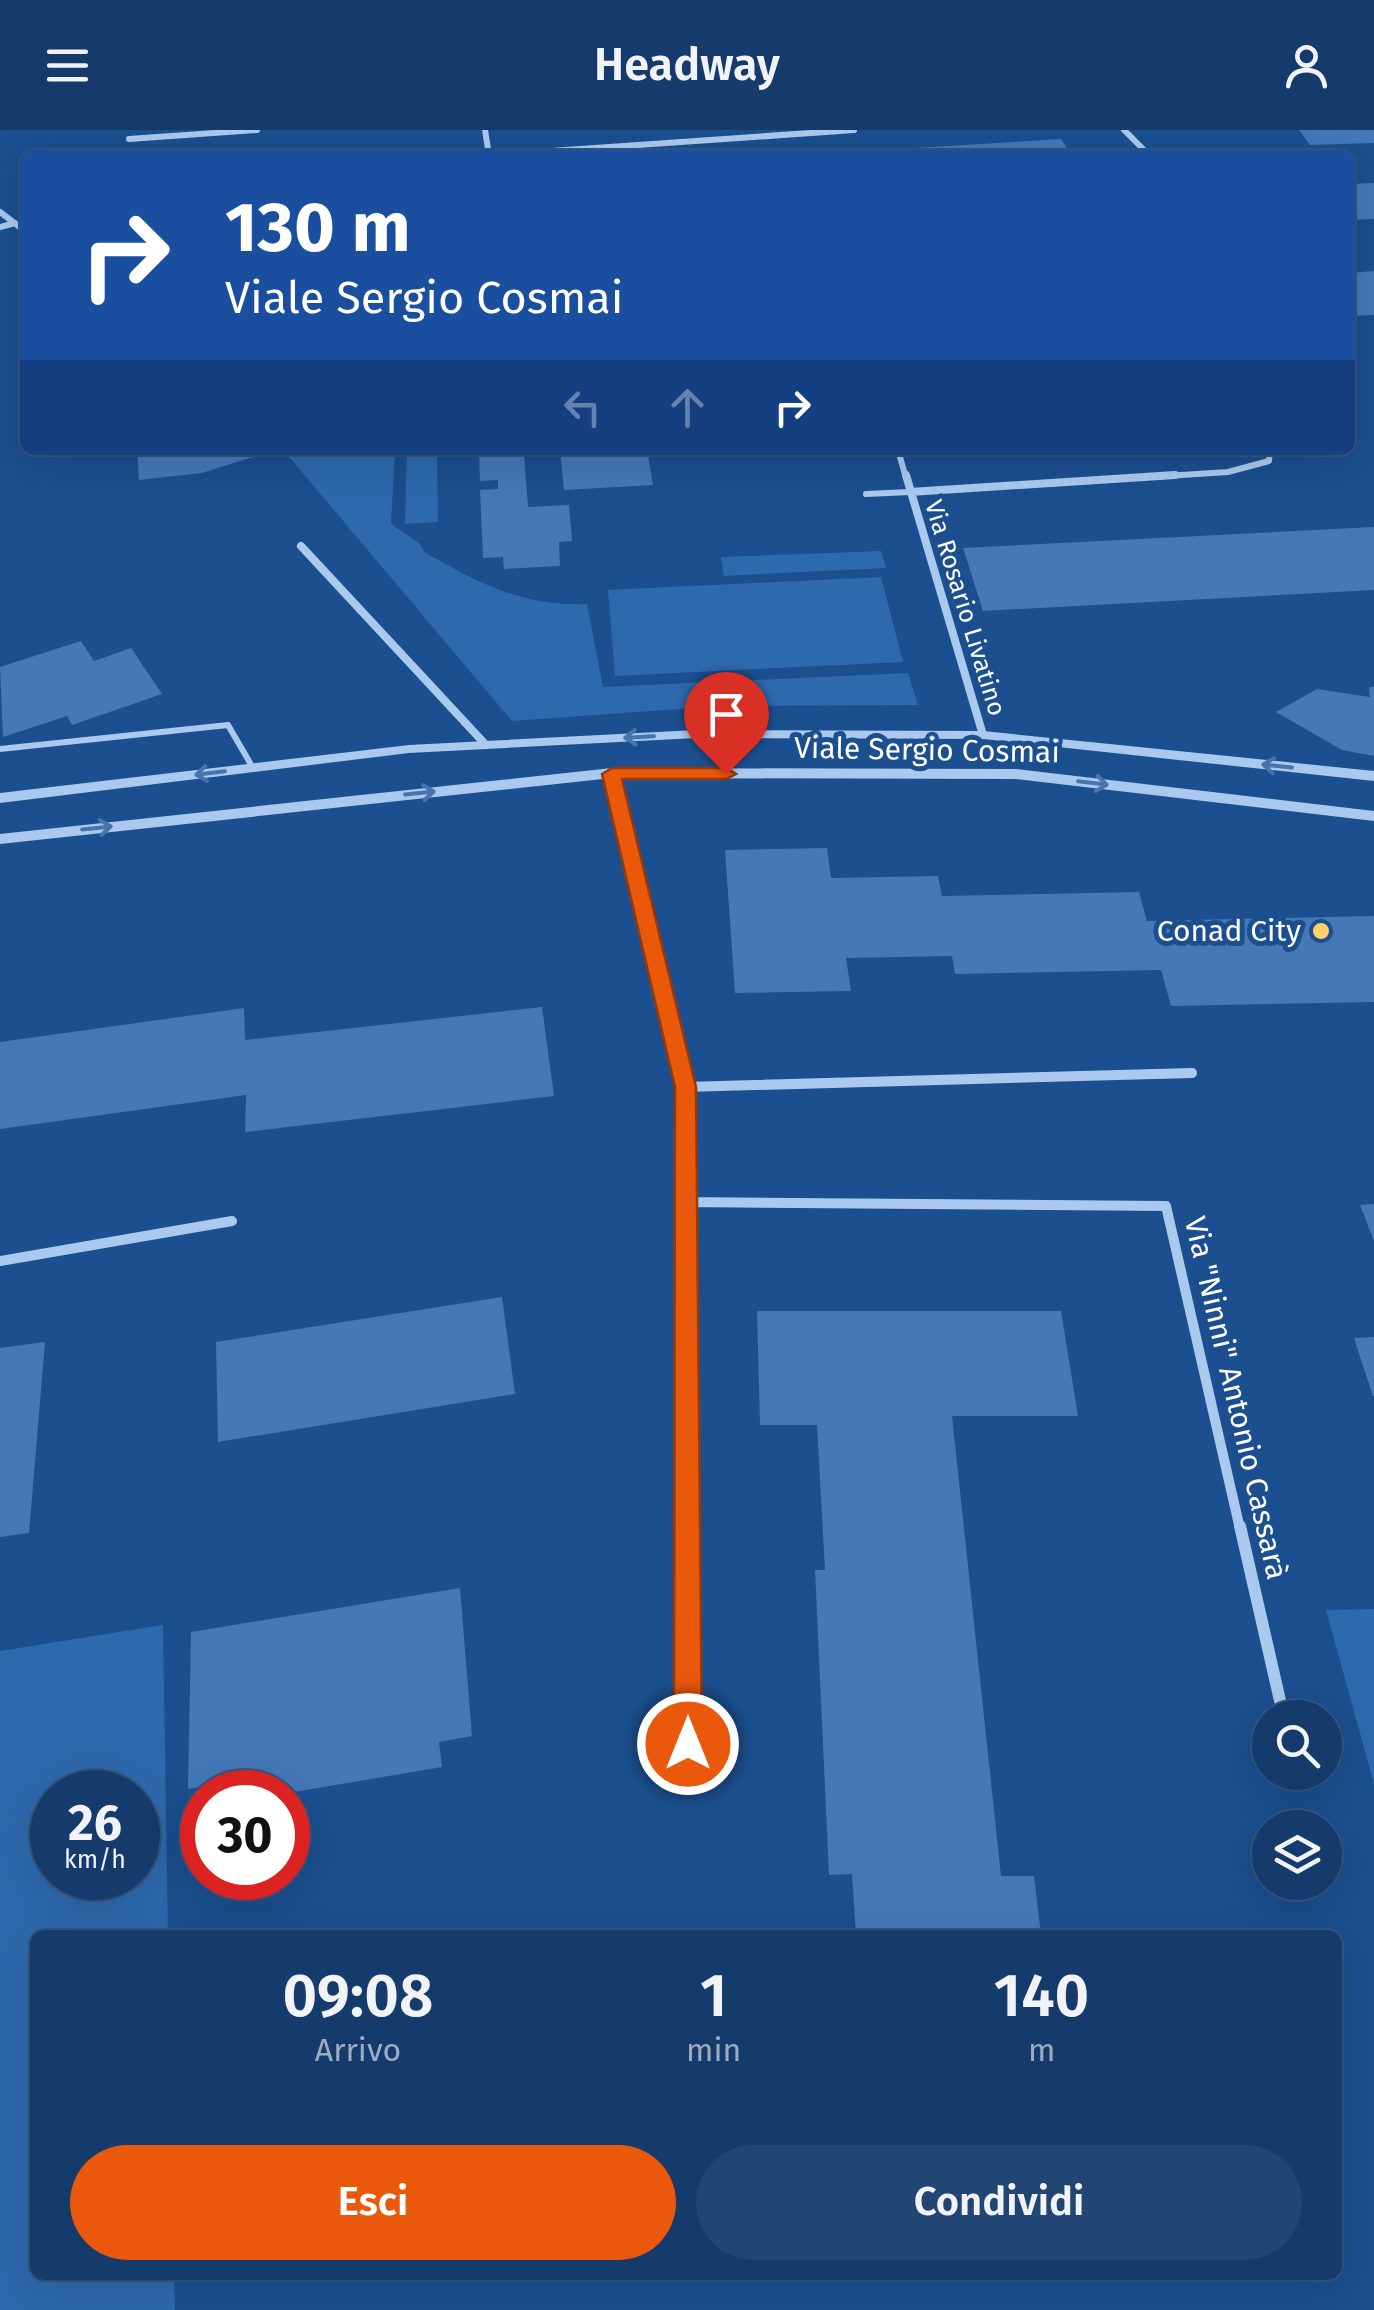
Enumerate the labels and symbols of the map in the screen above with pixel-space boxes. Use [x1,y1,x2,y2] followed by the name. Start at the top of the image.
[918,497,1012,719] street label: Via Rosario Livatino
[684,672,769,775] pin
[623,728,655,747] one-way arrow
[794,730,1060,770] street label: Viale Sergio Cosmai
[1261,756,1294,775] one-way arrow
[195,764,227,783] one-way arrow
[1077,774,1109,793] one-way arrow
[403,783,436,802] one-way arrow
[80,818,113,837] one-way arrow
[1157,913,1301,949] place label: Conad City
[1310,920,1332,942] marker: Conad City
[1177,1213,1295,1583] street label: Via "Ninni" Antonio Cassarà
[636,1692,740,1796] position arrow
[180,1770,310,1900] speed limit sign: 30

